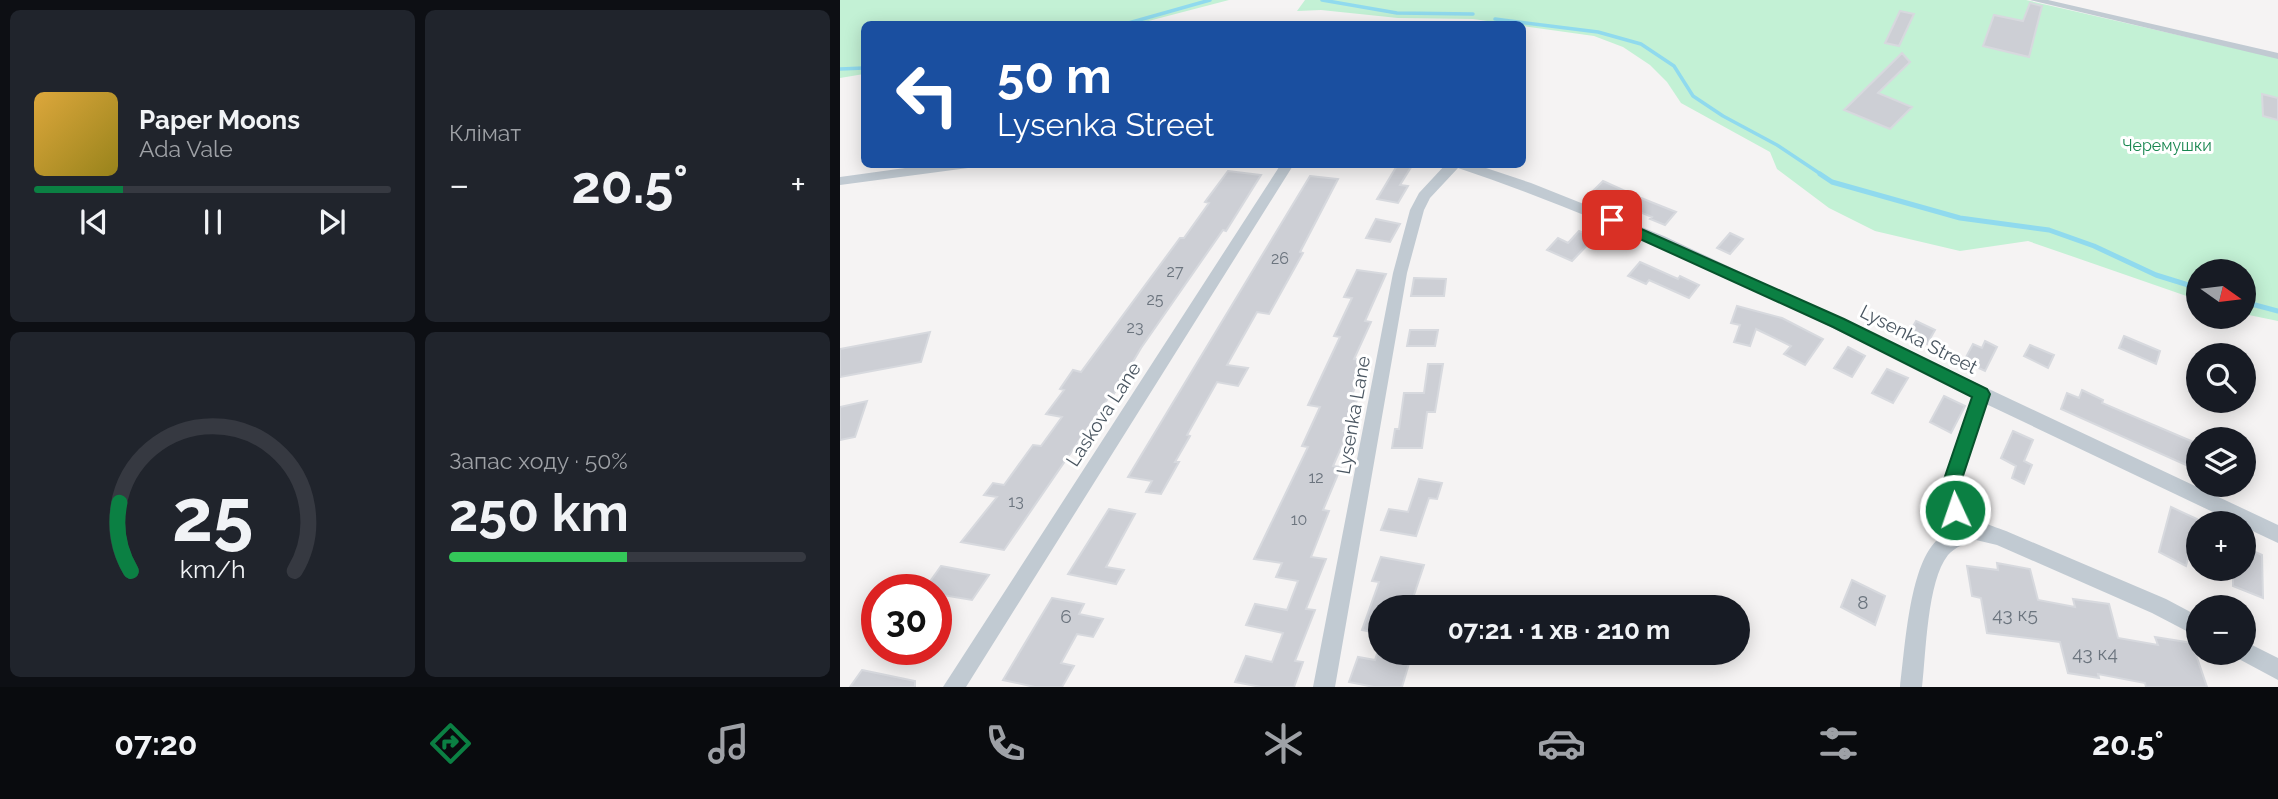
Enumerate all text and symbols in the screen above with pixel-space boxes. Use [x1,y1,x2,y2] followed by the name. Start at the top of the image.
[997,47,1112,104] text: 50 m
[882,49,973,140] icon: left
[139,105,300,135] text: Paper Moons
[997,106,1214,143] text: Lysenka Street
[449,119,521,146] text: Клімат
[139,135,233,162] text: Ada Vale
[2122,136,2212,155] park label: Черемушки
[572,154,688,215] text: 20.5°
[449,162,469,207] text: −
[790,162,806,207] text: +
[1582,190,1642,250] pin
[1593,201,1631,239] icon: arrive
[75,203,113,241] icon: previous
[194,203,232,241] icon: pause
[313,203,351,241] icon: next
[1271,249,1289,268] house number: 26
[2186,259,2256,329] north arrow
[2186,259,2256,665] map controls
[1167,262,1184,281] house number: 27
[1146,290,1164,309] house number: 25
[1857,300,1982,378] street label: Lysenka Street
[1127,318,1143,337] house number: 23
[2186,343,2256,413] button: search
[1332,354,1374,476] street label: Lysenka Lane
[1061,358,1145,470] street label: Laskova Lane
[2186,427,2256,497] button: layers
[449,447,628,474] text: Запас ходу · 50%
[1308,468,1324,487] house number: 12
[172,473,253,558] text: 25
[1918,473,1992,547] position arrow
[449,482,629,543] text: 250 km
[1008,492,1024,511] house number: 13
[1291,510,1307,529] house number: 10
[2186,511,2256,581] button: +
[180,553,245,583] text: km/h
[861,574,952,665] speed limit sign: 30
[1857,591,1869,613] house number: 8
[2186,595,2256,665] button: −
[1992,603,2038,625] house number: 43 к5
[1060,605,1072,627] house number: 6
[1448,615,1670,645] text: 07:21 · 1 хв · 210 m
[2072,642,2118,664] house number: 43 к4
[426,719,475,768] icon: directions
[704,719,753,768] icon: music
[981,719,1030,768] icon: phone
[1259,719,1308,768] icon: climate
[1537,719,1586,768] icon: car
[1814,719,1863,768] icon: filters
[114,725,198,762] text: 07:20
[2092,725,2164,762] text: 20.5°

